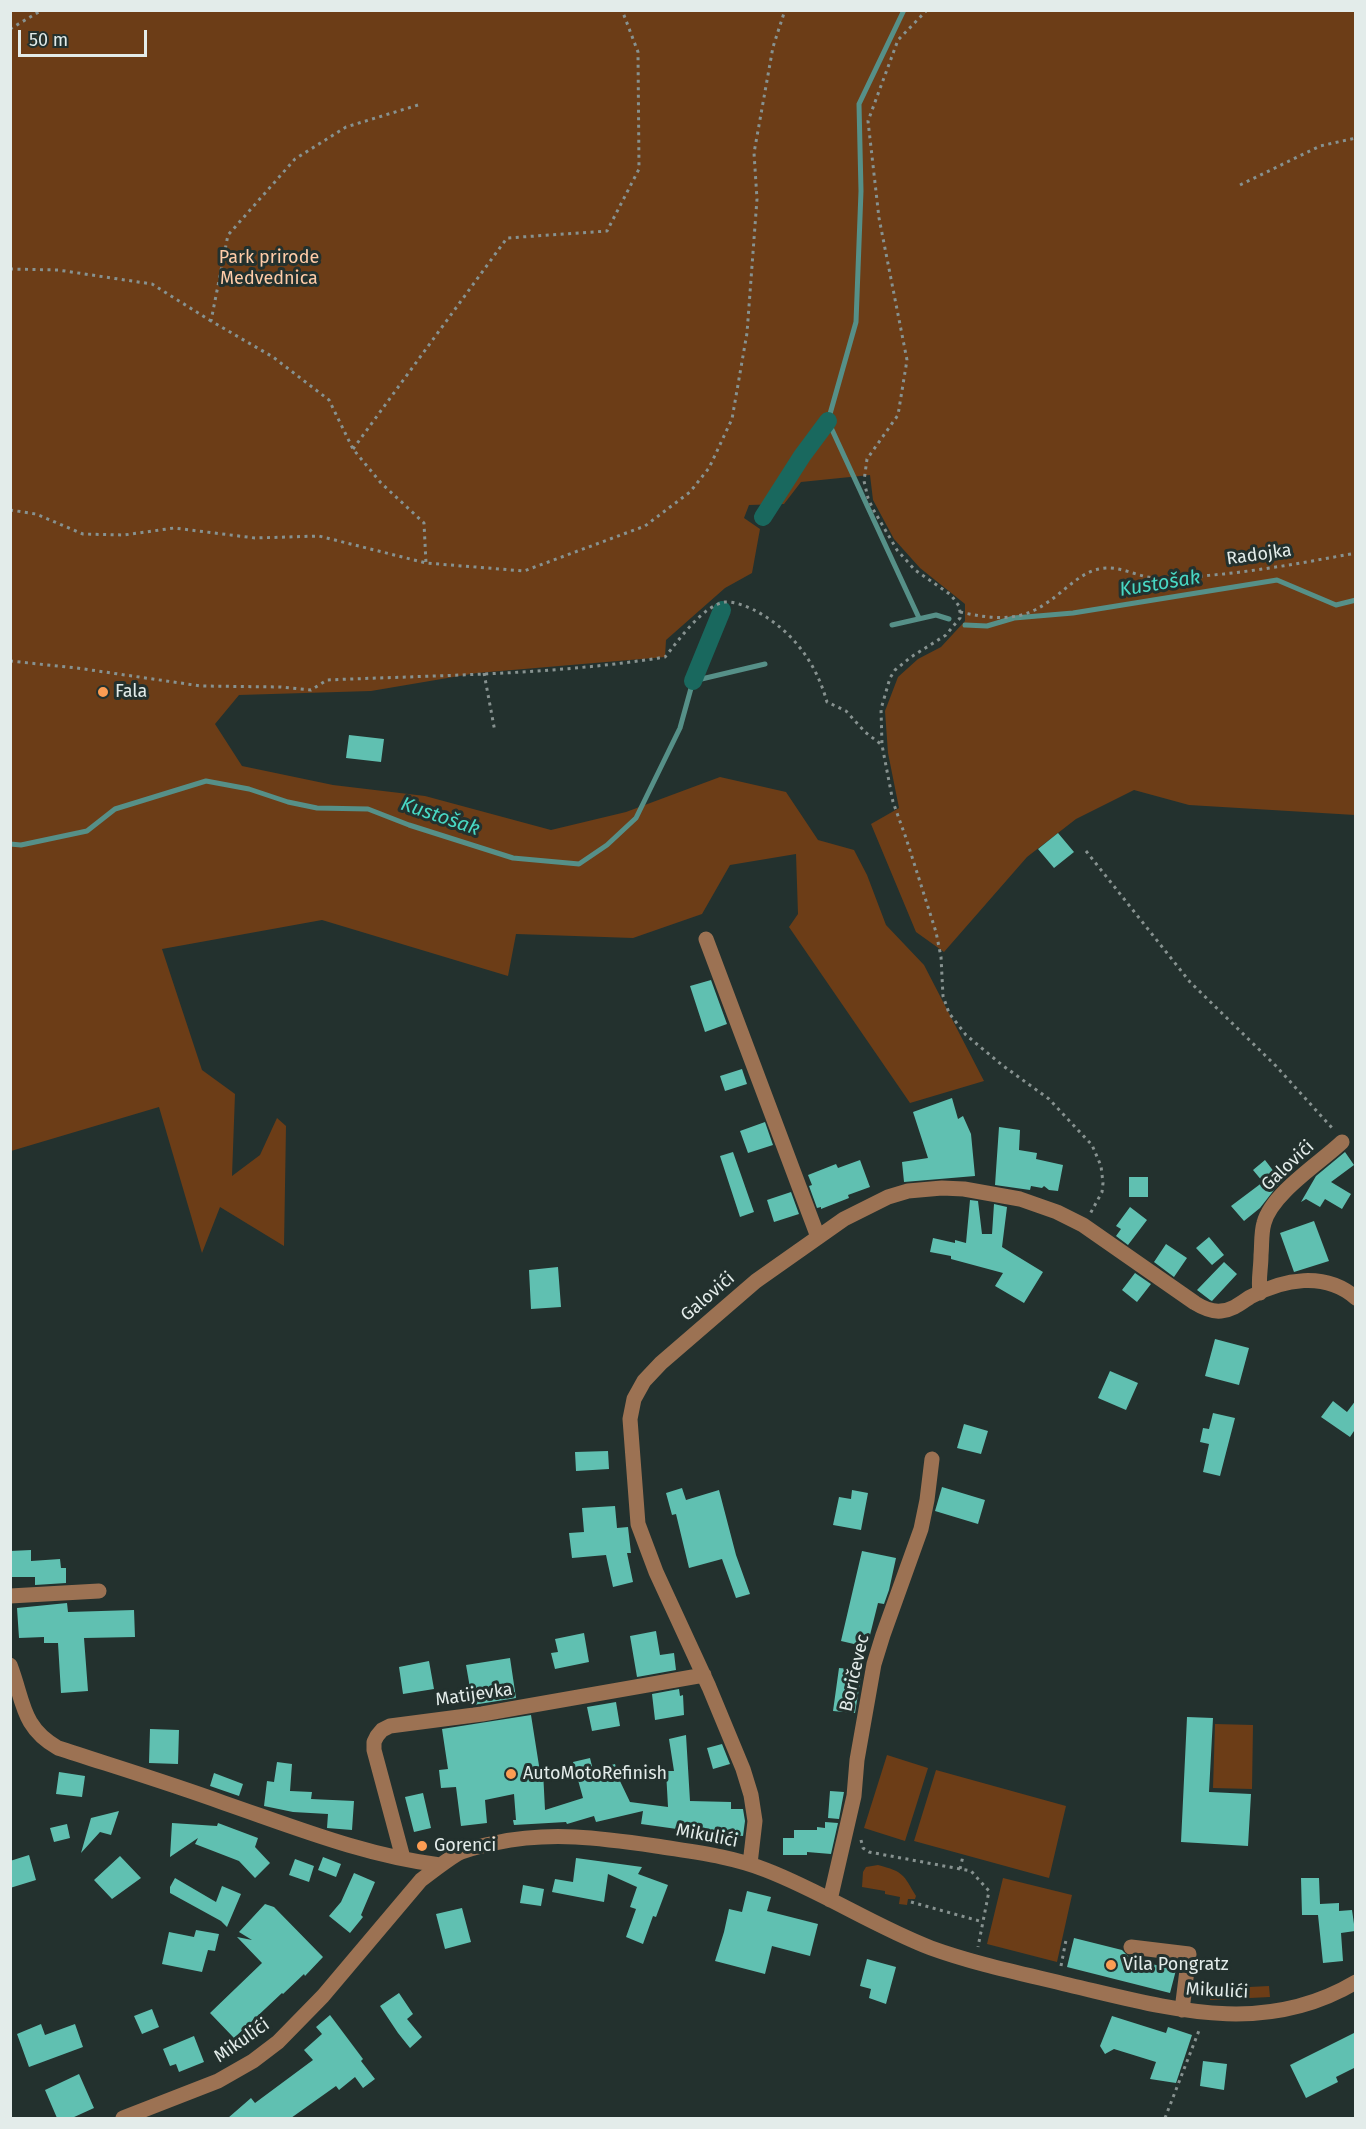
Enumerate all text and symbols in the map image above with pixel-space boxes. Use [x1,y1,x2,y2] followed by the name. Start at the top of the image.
[21,18,150,56] scale bar
[29,29,68,51] text: 50 m
[219,247,319,290] park label: Park prirode Medvednica
[1225,540,1293,570] street label: Radojka
[1118,566,1202,602] water label: Kustošak
[115,681,147,703] place label: Fala
[96,685,110,699] marker: Fala
[397,792,483,842] water label: Kustošak
[1257,1136,1319,1196] street label: Galovići
[677,1268,739,1326] street label: Galovići
[836,1632,874,1714] street label: Boričevec
[434,1679,514,1711] street label: Matijevka
[523,1763,667,1785] place label: AutoMotoRefinish
[504,1767,518,1781] marker: AutoMotoRefinish
[674,1819,740,1853] street label: Mikulići
[434,1835,496,1857] place label: Gorenci
[415,1839,429,1853] marker: Gorenci
[1123,1954,1229,1976] place label: Vila Pongratz
[1104,1958,1118,1972] marker: Vila Pongratz
[1185,1979,1249,2003] street label: Mikulići
[210,2014,274,2068] street label: Mikulići

